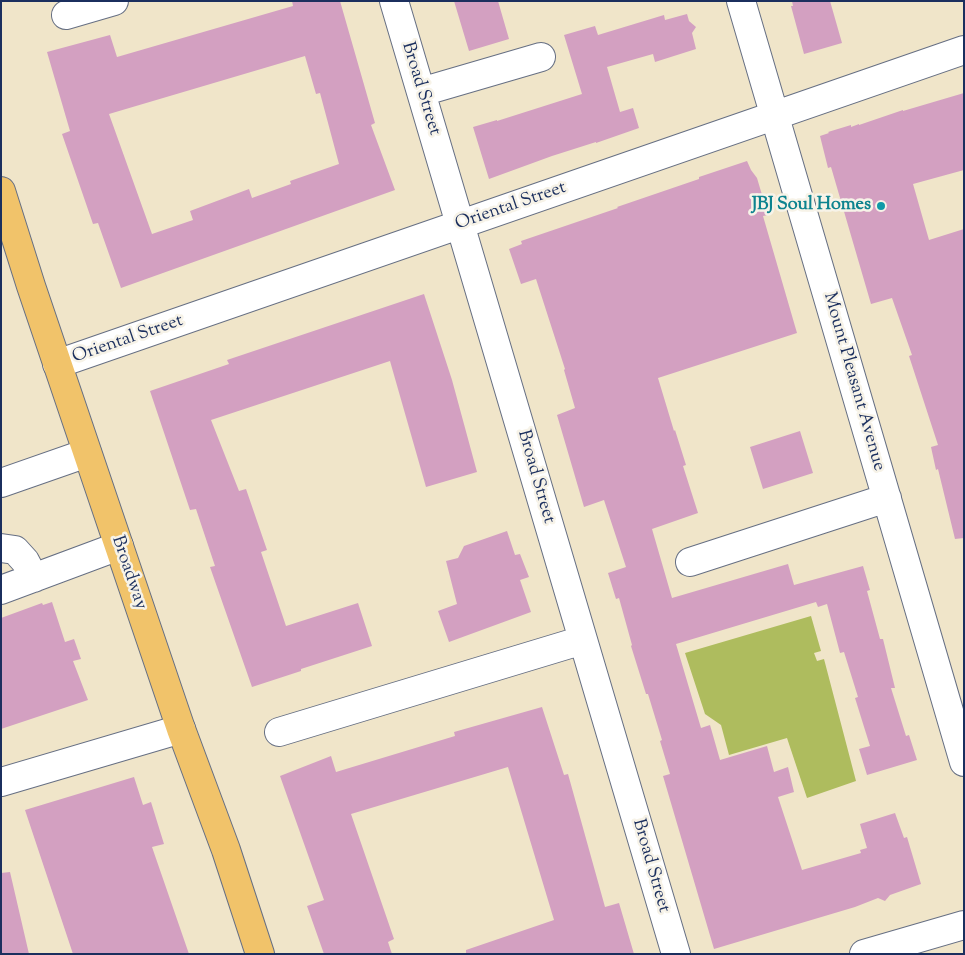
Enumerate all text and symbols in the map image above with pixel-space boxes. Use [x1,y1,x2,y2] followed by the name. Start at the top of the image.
[396,40,444,138] street label: Broad Street
[453,178,569,236] street label: Oriental Street
[752,195,871,217] place label: JBJ Soul Homes
[875,200,887,212] marker: JBJ Soul Homes
[817,290,889,474] street label: Mount Pleasant Avenue
[70,311,186,369] street label: Oriental Street
[511,428,559,526] street label: Broad Street
[105,533,151,613] street label: Broadway
[626,817,674,915] street label: Broad Street

